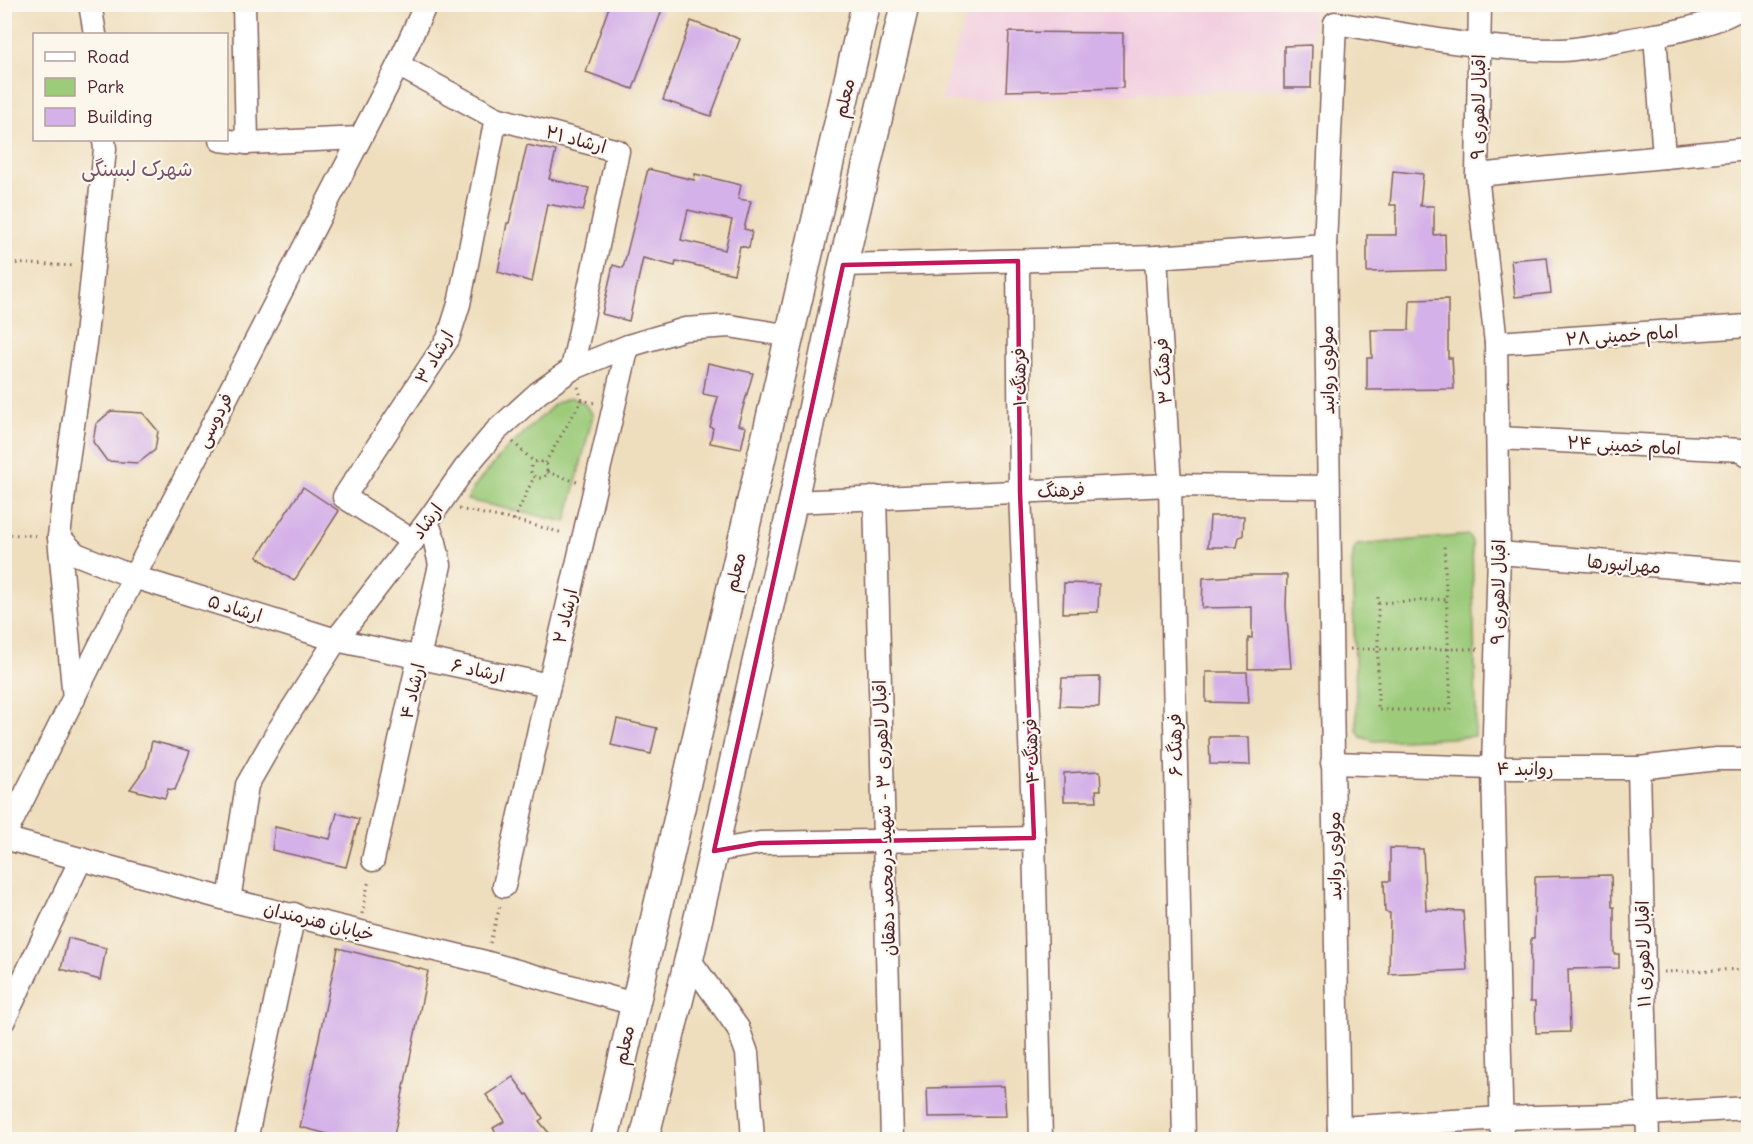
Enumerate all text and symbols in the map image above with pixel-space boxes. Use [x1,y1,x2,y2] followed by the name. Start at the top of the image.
[33,33,228,141] legend
[87,45,130,68] text: Road
[1466,54,1490,160] street label: اقبال لاهوری ۹
[87,75,124,98] text: Park
[828,76,863,121] street label: معلم
[87,105,152,128] text: Building
[543,120,609,158] street label: ارشاد ۲۱
[81,156,193,182] district label: شهرک لبسنگی
[1565,320,1680,353] street label: امام خمینی ۲۸
[1315,325,1339,415] street label: مولوی روانبد
[410,326,458,388] street label: ارشاد ۳
[1149,337,1177,405] street label: فرهنگ ۳
[1007,347,1031,407] street label: فرهنگ ۱
[191,389,237,451] street label: فردوسی
[1566,431,1682,462] street label: امام خمینی ۲۴
[1037,477,1085,503] street label: فرهنگ
[406,499,448,543] street label: ارشاد
[1486,539,1510,645] street label: اقبال لاهوری ۹
[1586,549,1662,580] street label: مهرانپورها
[719,550,754,595] street label: معلم
[548,586,582,646] street label: ارشاد ۲
[205,589,265,627] street label: ارشاد ۵
[449,653,507,687] street label: ارشاد ۶
[394,661,430,721] street label: ارشاد ۴
[868,679,900,957] street label: اقبال لاهوری ۳ - شهید درمحمد دهقان
[1163,713,1187,777] street label: فرهنگ ۶
[1018,718,1044,784] street label: فرهنگ ۴
[1496,757,1554,780] street label: روانبد ۴
[1322,811,1346,901] street label: مولوی روانبد
[261,896,377,946] street label: خیابان هنرمندان
[1631,900,1655,1008] street label: اقبال لاهوری ۱۱
[609,1023,642,1067] street label: معلم

